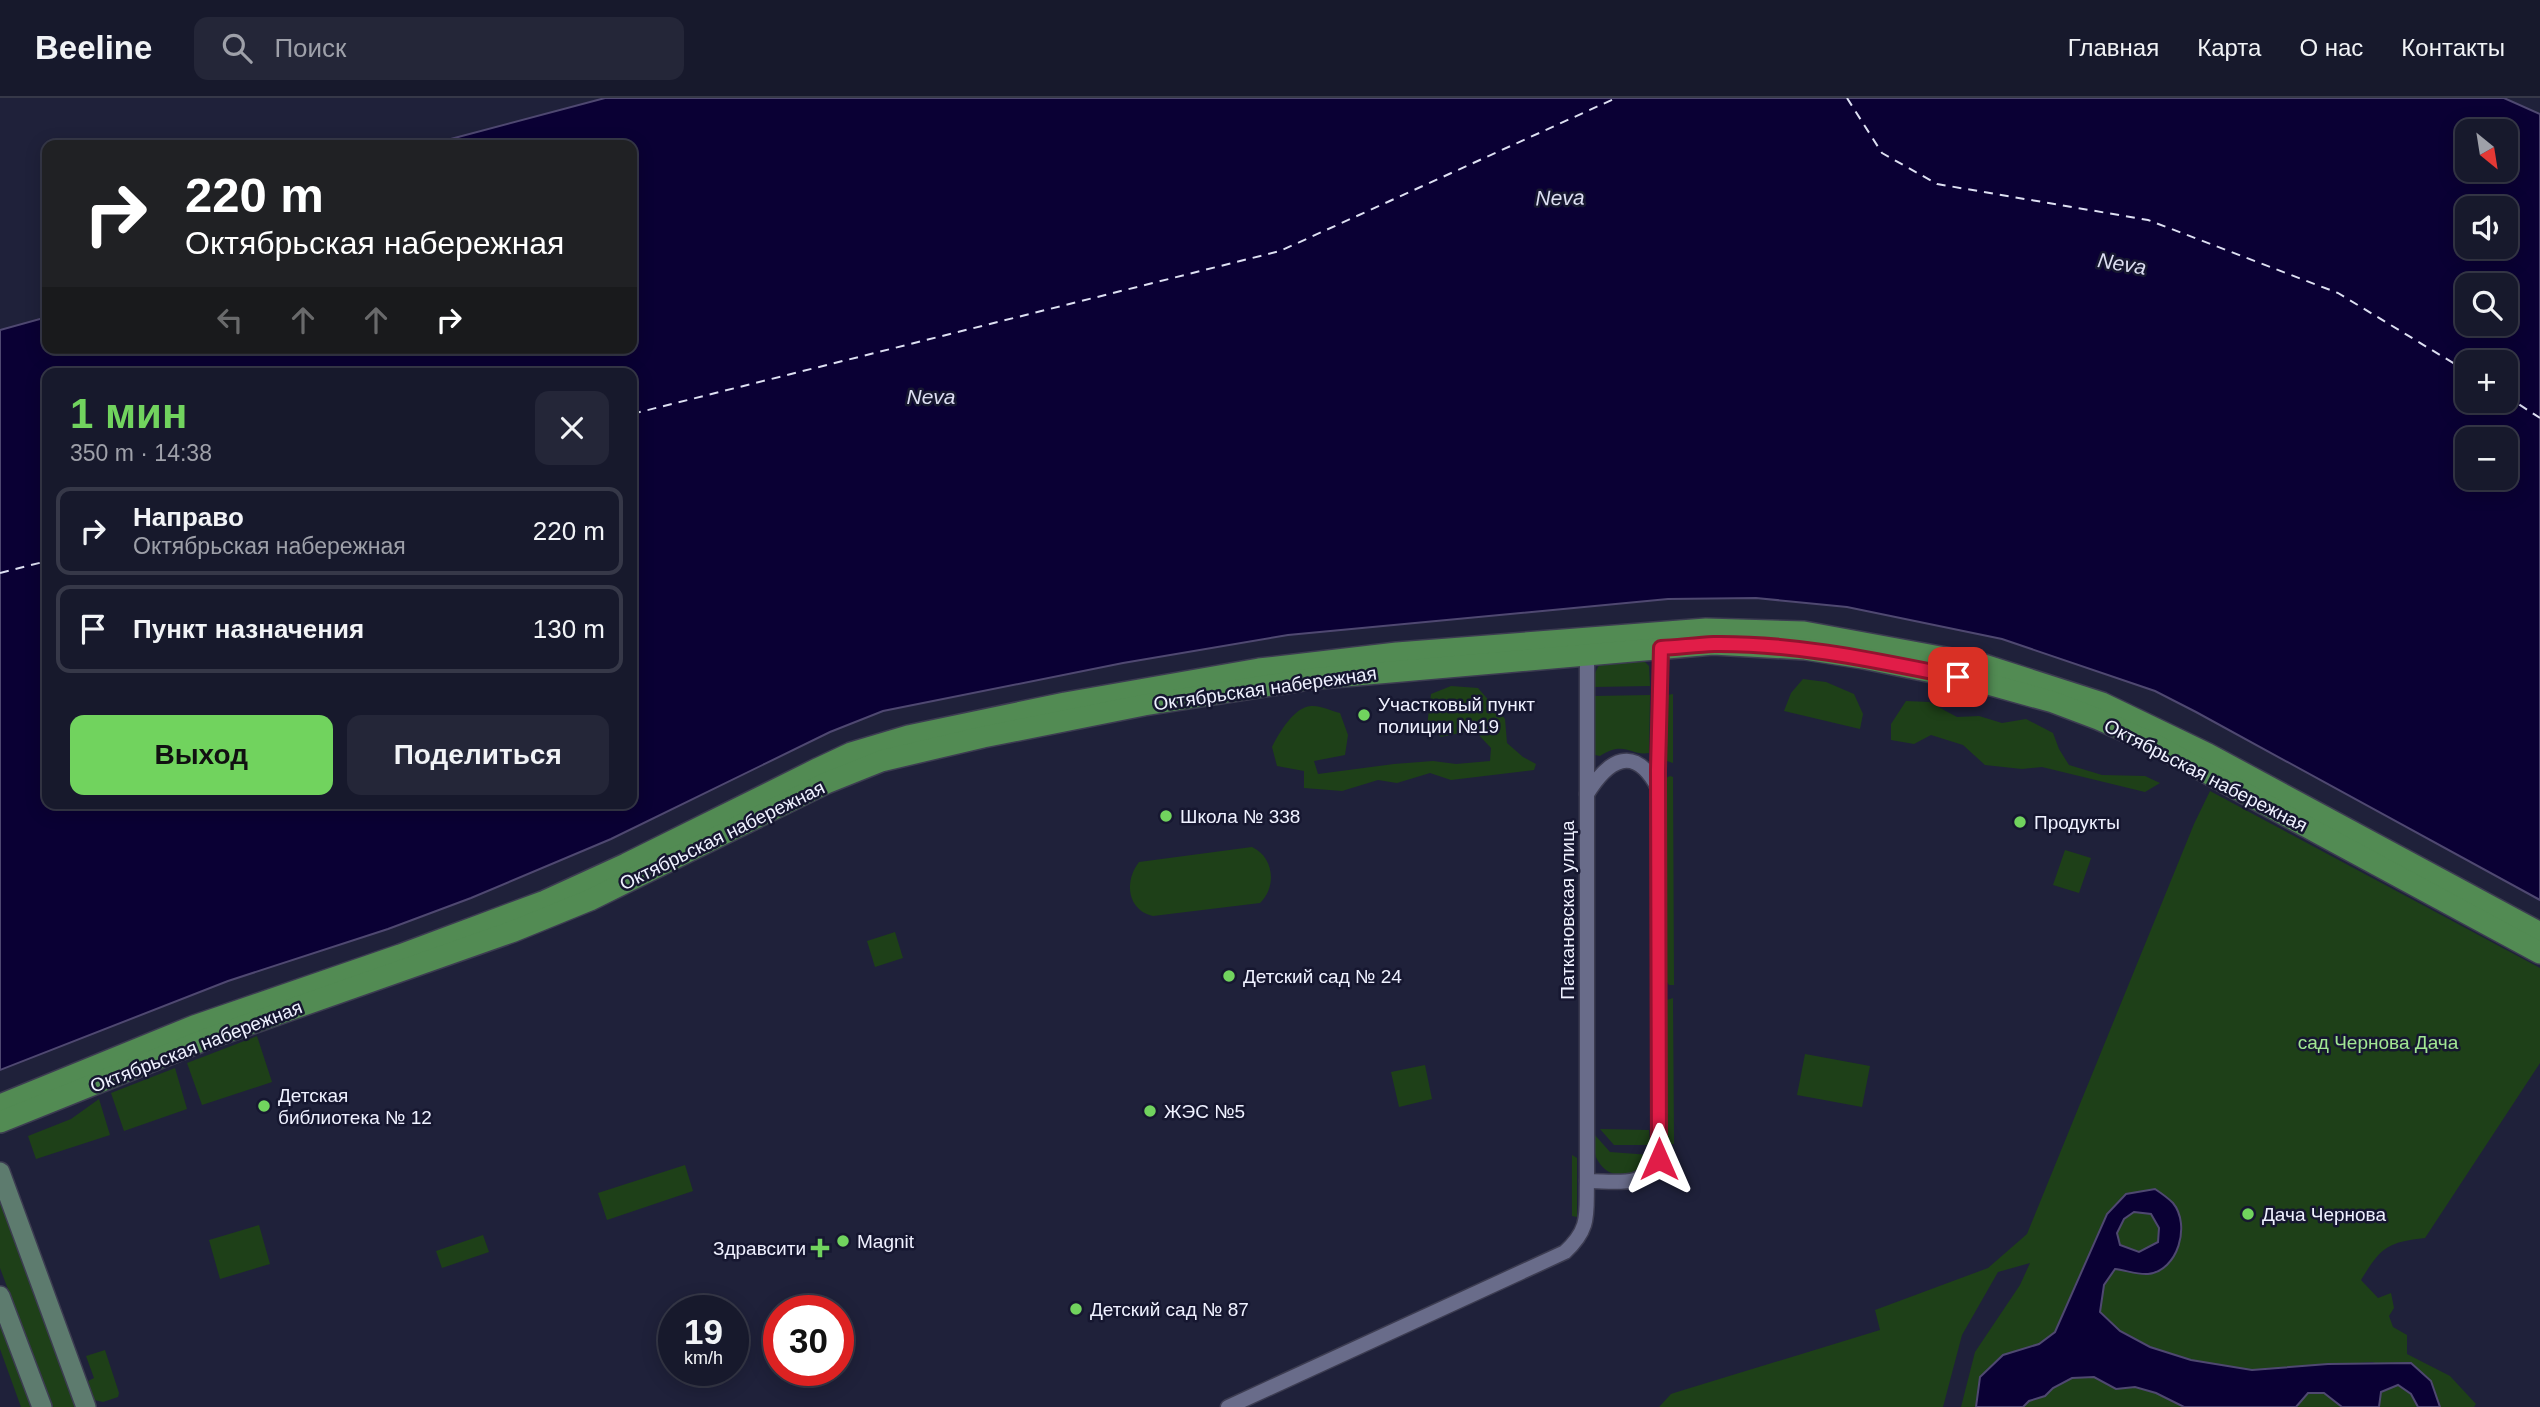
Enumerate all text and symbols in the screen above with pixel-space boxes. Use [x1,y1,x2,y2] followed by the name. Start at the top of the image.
[194,17,684,80] search box
[35,29,152,66] text: Beeline
[218,29,256,67] icon: search
[274,33,346,63] text: Поиск
[2068,34,2159,61] text: Главная
[2197,34,2261,61] text: Карта
[2299,34,2363,61] text: О нас
[2401,34,2505,61] text: Контакты
[2455,119,2518,182] north arrow
[2455,119,2518,490] map controls
[70,168,161,259] icon: right
[185,168,324,222] text: 220 m
[1535,186,1585,209] water label: Neva
[2455,196,2518,259] button: sound
[185,225,564,261] text: Октябрьская набережная
[2096,248,2148,279] water label: Neva
[2455,273,2518,336] button: search
[211,301,249,339] icon: left
[284,301,322,339] icon: ahead
[357,301,395,339] icon: ahead
[430,301,468,339] icon: right
[2455,350,2518,413] button: +
[906,385,956,408] water label: Neva
[70,390,187,437] text: 1 мин
[535,391,609,465] button: close
[2455,427,2518,490] button: −
[70,440,212,466] text: 350 m · 14:38
[133,502,244,532] text: Направо
[74,512,112,550] icon: right
[533,516,605,546] text: 220 m
[133,533,406,559] text: Октябрьская набережная
[74,610,112,648] icon: arrive
[133,614,364,644] text: Пункт назначения
[533,614,605,644] text: 130 m
[1928,647,1988,707] pin
[1939,658,1977,696] icon: arrive
[1152,662,1378,715] street label: Октябрьская набережная
[1378,694,1535,737] place label: Участковый пункт полиции №19
[1356,707,1372,723] marker: Участковый пункт полиции №19
[70,715,333,795] button: Выход
[347,715,609,795] button: Поделиться
[2101,715,2311,836] street label: Октябрьская набережная
[616,777,828,894] street label: Октябрьская набережная
[1180,806,1300,827] place label: Школа № 338
[1158,808,1174,824] marker: Школа № 338
[2034,812,2120,833] place label: Продукты
[2012,814,2028,830] marker: Продукты
[1557,820,1578,1000] street label: Паткановская улица
[1243,966,1402,987] place label: Детский сад № 24
[1221,968,1237,984] marker: Детский сад № 24
[87,996,305,1097] street label: Октябрьская набережная
[2298,1032,2459,1053] park label: сад Чернова Дача
[278,1085,432,1128] place label: Детская библиотека № 12
[256,1098,272,1114] marker: Детская библиотека № 12
[1164,1101,1245,1122] place label: ЖЭС №5
[1142,1103,1158,1119] marker: ЖЭС №5
[1622,1122,1696,1196] position arrow
[2262,1204,2386,1225] place label: Дача Чернова
[2240,1206,2256,1222] marker: Дача Чернова
[857,1231,915,1252] place label: Magnit
[835,1233,851,1249] marker: Magnit
[713,1238,806,1259] place label: Здравсити
[812,1240,828,1256] marker: Здравсити
[763,1295,854,1386] speed limit sign: 30
[1090,1299,1249,1320] place label: Детский сад № 87
[1068,1301,1084,1317] marker: Детский сад № 87
[684,1312,723,1351] text: 19
[684,1348,723,1368] text: km/h

